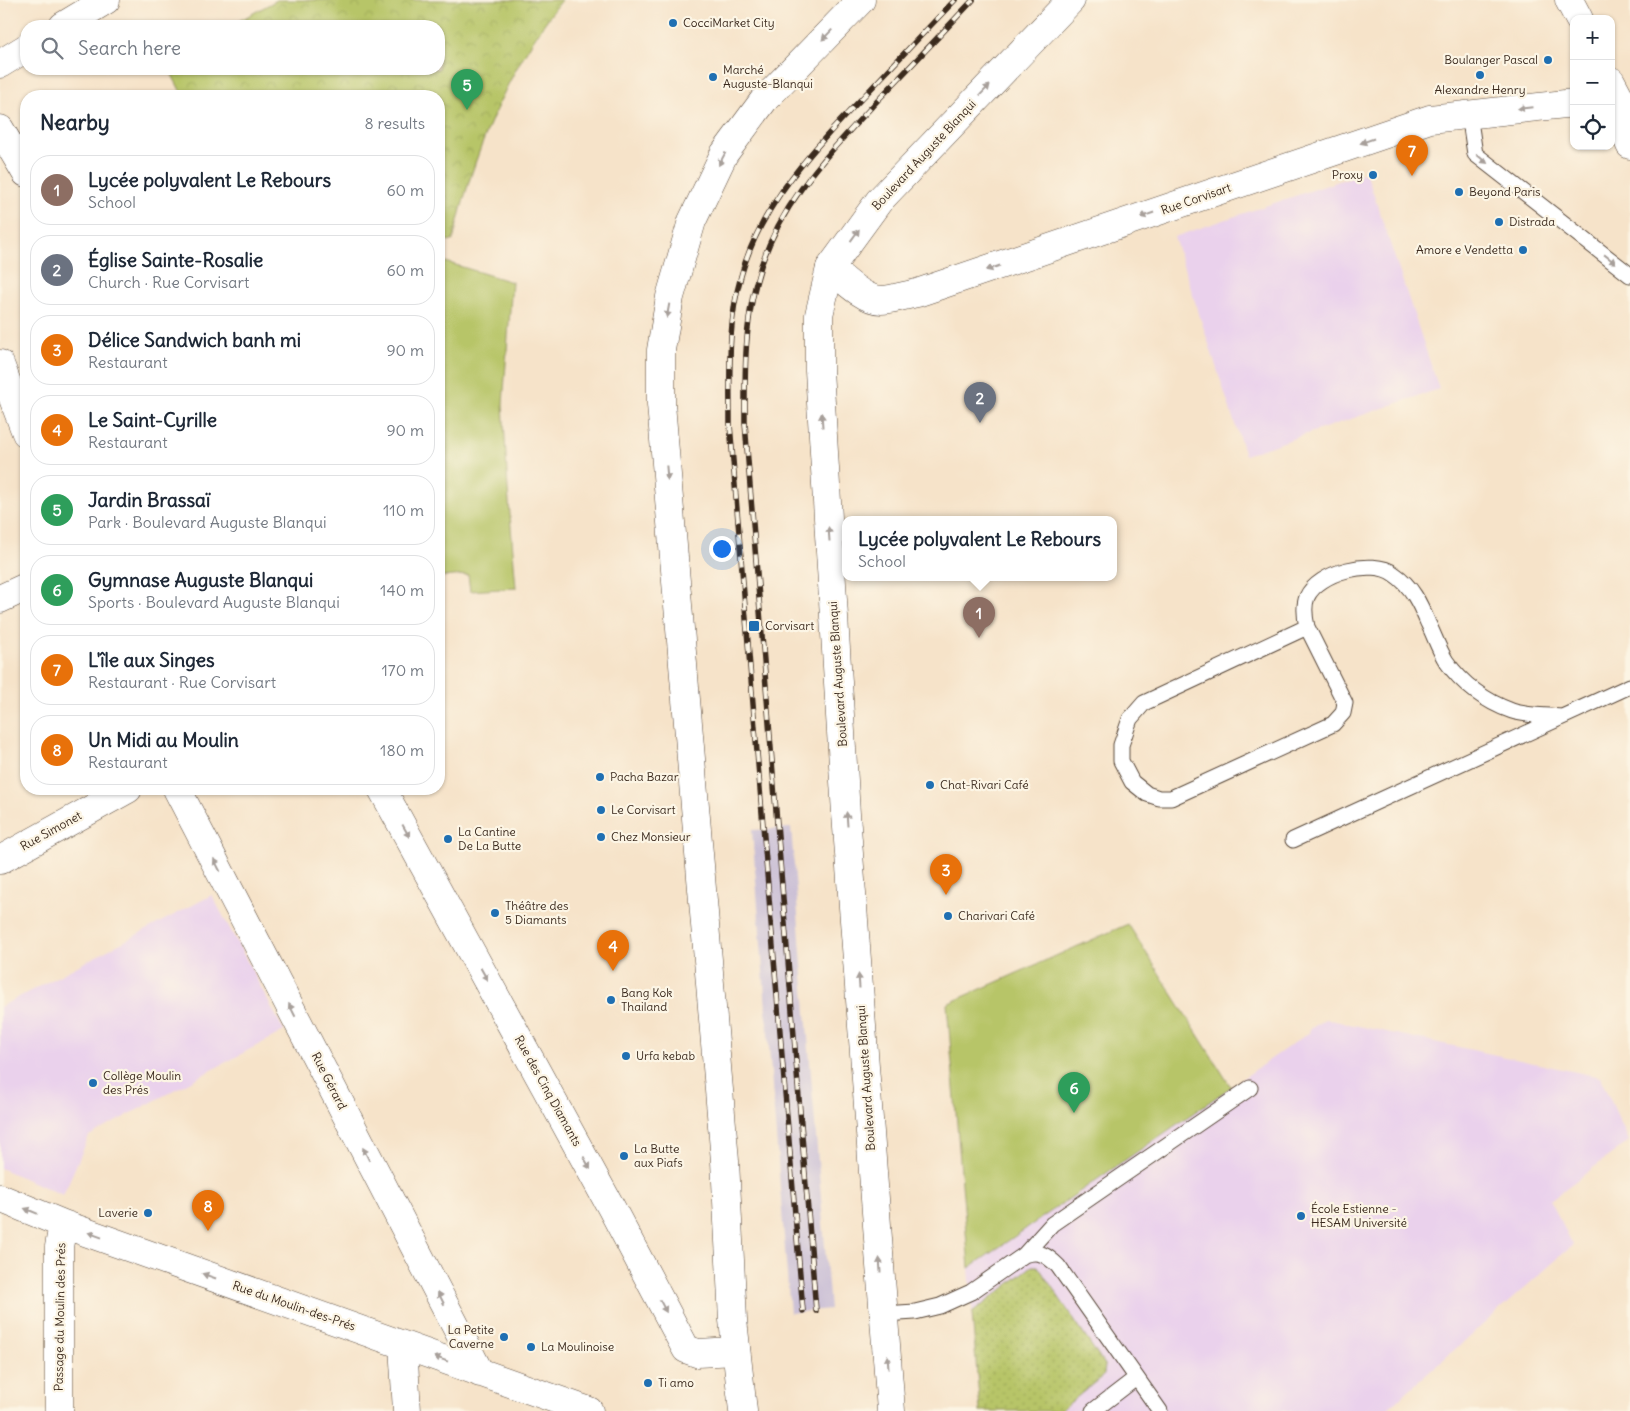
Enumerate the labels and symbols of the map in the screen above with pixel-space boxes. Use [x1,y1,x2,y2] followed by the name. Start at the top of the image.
[683,15,775,30] place label: CocciMarket City
[667,17,679,29] marker: CocciMarket City
[821,29,833,41] one-way arrow
[1444,52,1538,67] place label: Boulanger Pascal
[1542,54,1554,66] marker: Boulanger Pascal
[723,62,813,91] place label: Marché Auguste-Blanqui
[451,69,483,110] pin: 5
[1474,69,1486,81] marker: Alexandre Henry
[707,71,719,83] marker: Marché Auguste-Blanqui
[1435,82,1525,97] place label: Alexandre Henry
[979,85,991,97] one-way arrow
[868,96,979,213] street label: Boulevard Auguste Blanqui
[1517,104,1533,112] one-way arrow
[1396,135,1428,176] pin: 7
[1359,137,1374,145] one-way arrow
[718,151,726,166] one-way arrow
[1475,153,1488,164] one-way arrow
[1332,167,1363,182] place label: Proxy
[1367,169,1379,181] marker: Proxy
[1159,180,1233,218] street label: Rue Corvisart
[1469,184,1541,199] place label: Beyond Paris
[1453,186,1465,198] marker: Beyond Paris
[1139,211,1154,219] one-way arrow
[1509,214,1555,229] place label: Distrada
[1493,216,1505,228] marker: Distrada
[849,229,860,242] one-way arrow
[1416,242,1513,257] place label: Amore e Vendetta
[1517,244,1529,256] marker: Amore e Vendetta
[1603,254,1617,264] one-way arrow
[985,264,1000,272] one-way arrow
[663,303,671,319] one-way arrow
[964,382,996,423] pin: 2
[817,412,825,428] one-way arrow
[663,465,671,481] one-way arrow
[824,526,832,542] one-way arrow
[709,536,735,562] your location
[963,597,995,638] pin: 1
[825,601,850,747] street label: Boulevard Auguste Blanqui
[765,618,814,633] place label: Corvisart
[747,619,761,633] marker: Corvisart
[610,769,679,784] place label: Pacha Bazar
[594,771,606,783] marker: Pacha Bazar
[940,777,1029,792] place label: Chat-Rivari Café
[924,779,936,791] marker: Chat-Rivari Café
[611,802,676,817] place label: Le Corvisart
[595,804,607,816] marker: Le Corvisart
[17,808,84,854] street label: Rue Simonet
[842,811,850,827] one-way arrow
[458,824,521,853] place label: La Cantine De La Butte
[401,825,410,838] one-way arrow
[611,829,691,844] place label: Chez Monsieur
[595,831,607,843] marker: Chez Monsieur
[442,833,454,845] marker: La Cantine De La Butte
[930,854,962,895] pin: 3
[213,858,221,873] one-way arrow
[505,898,568,927] place label: Théâtre des 5 Diamants
[489,907,501,919] marker: Théâtre des 5 Diamants
[958,908,1035,923] place label: Charivari Café
[942,910,954,922] marker: Charivari Café
[597,930,629,971] pin: 4
[480,967,488,981] one-way arrow
[855,973,863,989] one-way arrow
[621,985,672,1014] place label: Bang Kok Thailand
[605,994,617,1006] marker: Bang Kok Thailand
[288,1002,296,1017] one-way arrow
[853,1005,878,1151] street label: Boulevard Auguste Blanqui
[512,1033,585,1149] street label: Rue des Cinq Diamants
[636,1048,695,1063] place label: Urfa kebab
[309,1050,350,1112] street label: Rue Gérard
[620,1050,632,1062] marker: Urfa kebab
[103,1068,181,1097] place label: Collège Moulin des Prés
[1058,1072,1090,1113] pin: 6
[87,1077,99,1089] marker: Collège Moulin des Prés
[634,1141,683,1170] place label: La Butte aux Piafs
[362,1147,370,1161] one-way arrow
[618,1150,630,1162] marker: La Butte aux Piafs
[583,1155,591,1170] one-way arrow
[192,1190,224,1231] pin: 8
[1311,1201,1407,1230] place label: École Estienne - HESAM Université
[98,1205,138,1220] place label: Laverie
[23,1207,38,1215] one-way arrow
[142,1207,154,1219] marker: Laverie
[1295,1210,1307,1222] marker: École Estienne - HESAM Université
[87,1231,102,1238] one-way arrow
[51,1243,68,1391] street label: Passage du Moulin des Prés
[876,1257,884,1273] one-way arrow
[201,1272,216,1279] one-way arrow
[231,1277,358,1334] street label: Rue du Moulin-des-Prés
[437,1291,445,1306] one-way arrow
[659,1299,667,1313] one-way arrow
[448,1322,494,1351] place label: La Petite Caverne
[498,1331,510,1343] marker: La Petite Caverne
[541,1339,614,1354] place label: La Moulinoise
[525,1341,537,1353] marker: La Moulinoise
[883,1354,891,1370] one-way arrow
[433,1355,448,1363] one-way arrow
[658,1375,694,1390] place label: Ti amo
[642,1377,654,1389] marker: Ti amo

